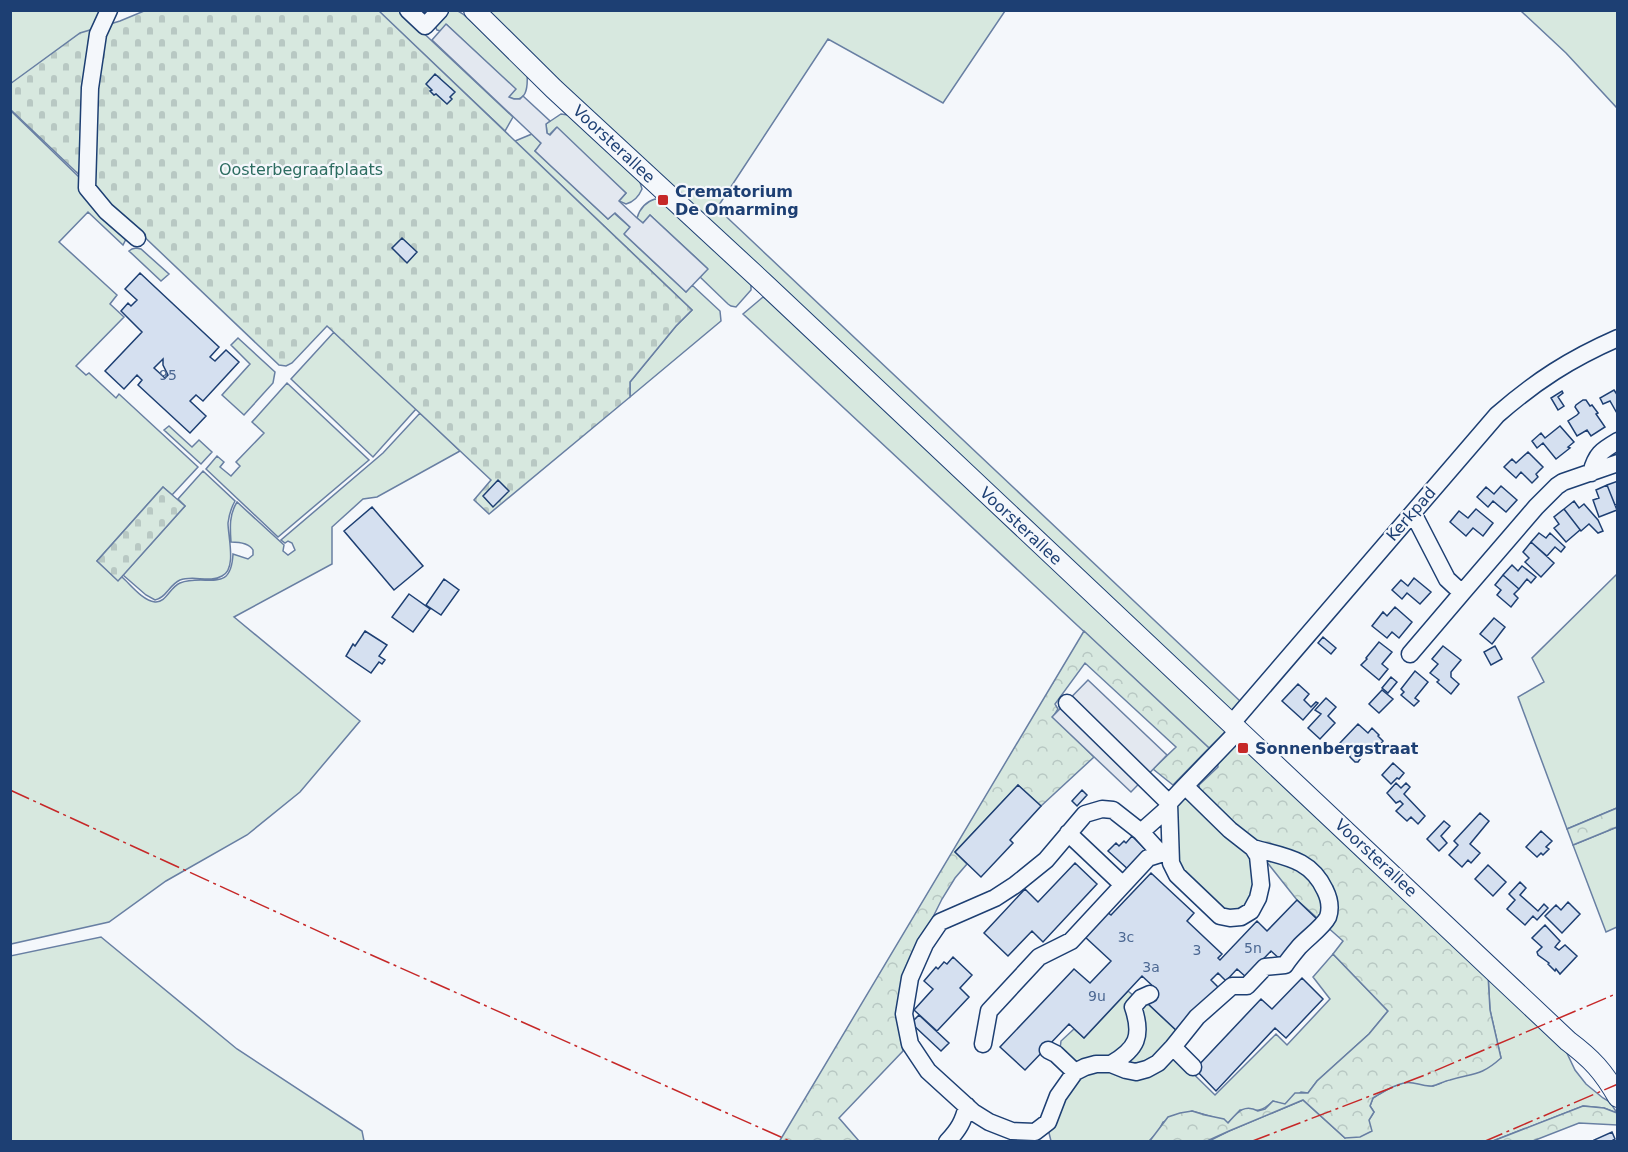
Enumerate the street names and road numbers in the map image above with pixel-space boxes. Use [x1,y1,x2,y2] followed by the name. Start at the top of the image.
[569,101,659,187] street label: Voorsterallee
[976,483,1066,569] street label: Voorsterallee
[1382,483,1440,545] street label: Kerkpad
[1331,815,1421,901] street label: Voorsterallee

